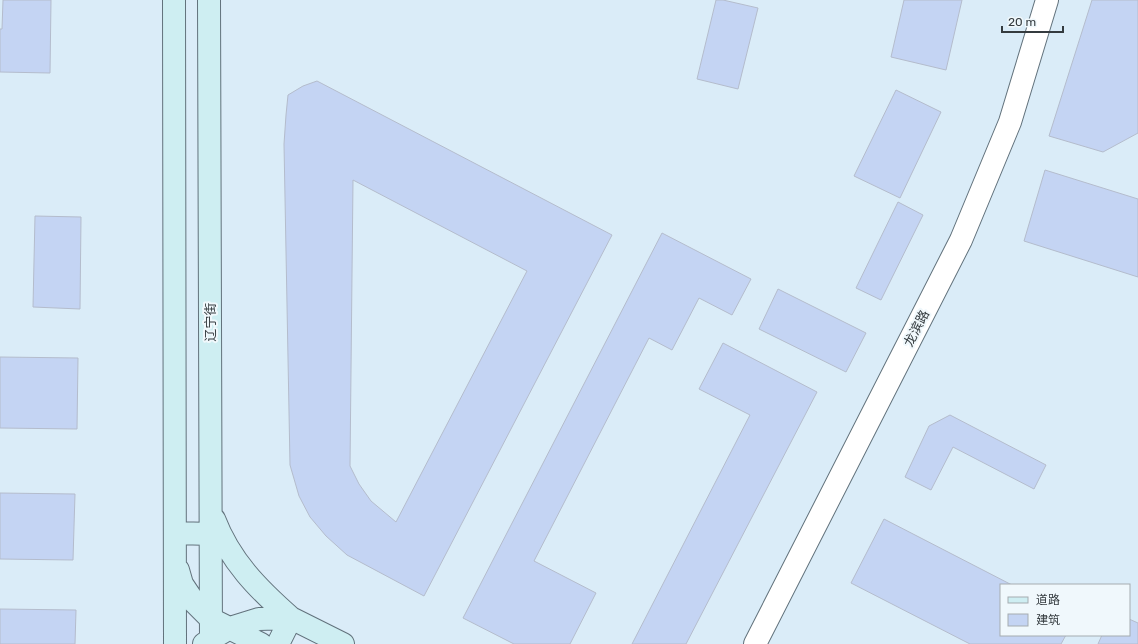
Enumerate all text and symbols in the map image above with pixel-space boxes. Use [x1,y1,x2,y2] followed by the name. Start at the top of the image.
[1002,8,1063,34] scale bar
[1008,15,1036,29] text: 20 m
[203,302,218,342] street label: 辽宁街
[901,307,932,349] street label: 龙滨路
[1000,584,1130,636] legend
[1036,593,1060,607] text: 道路
[1036,613,1060,627] text: 建筑

